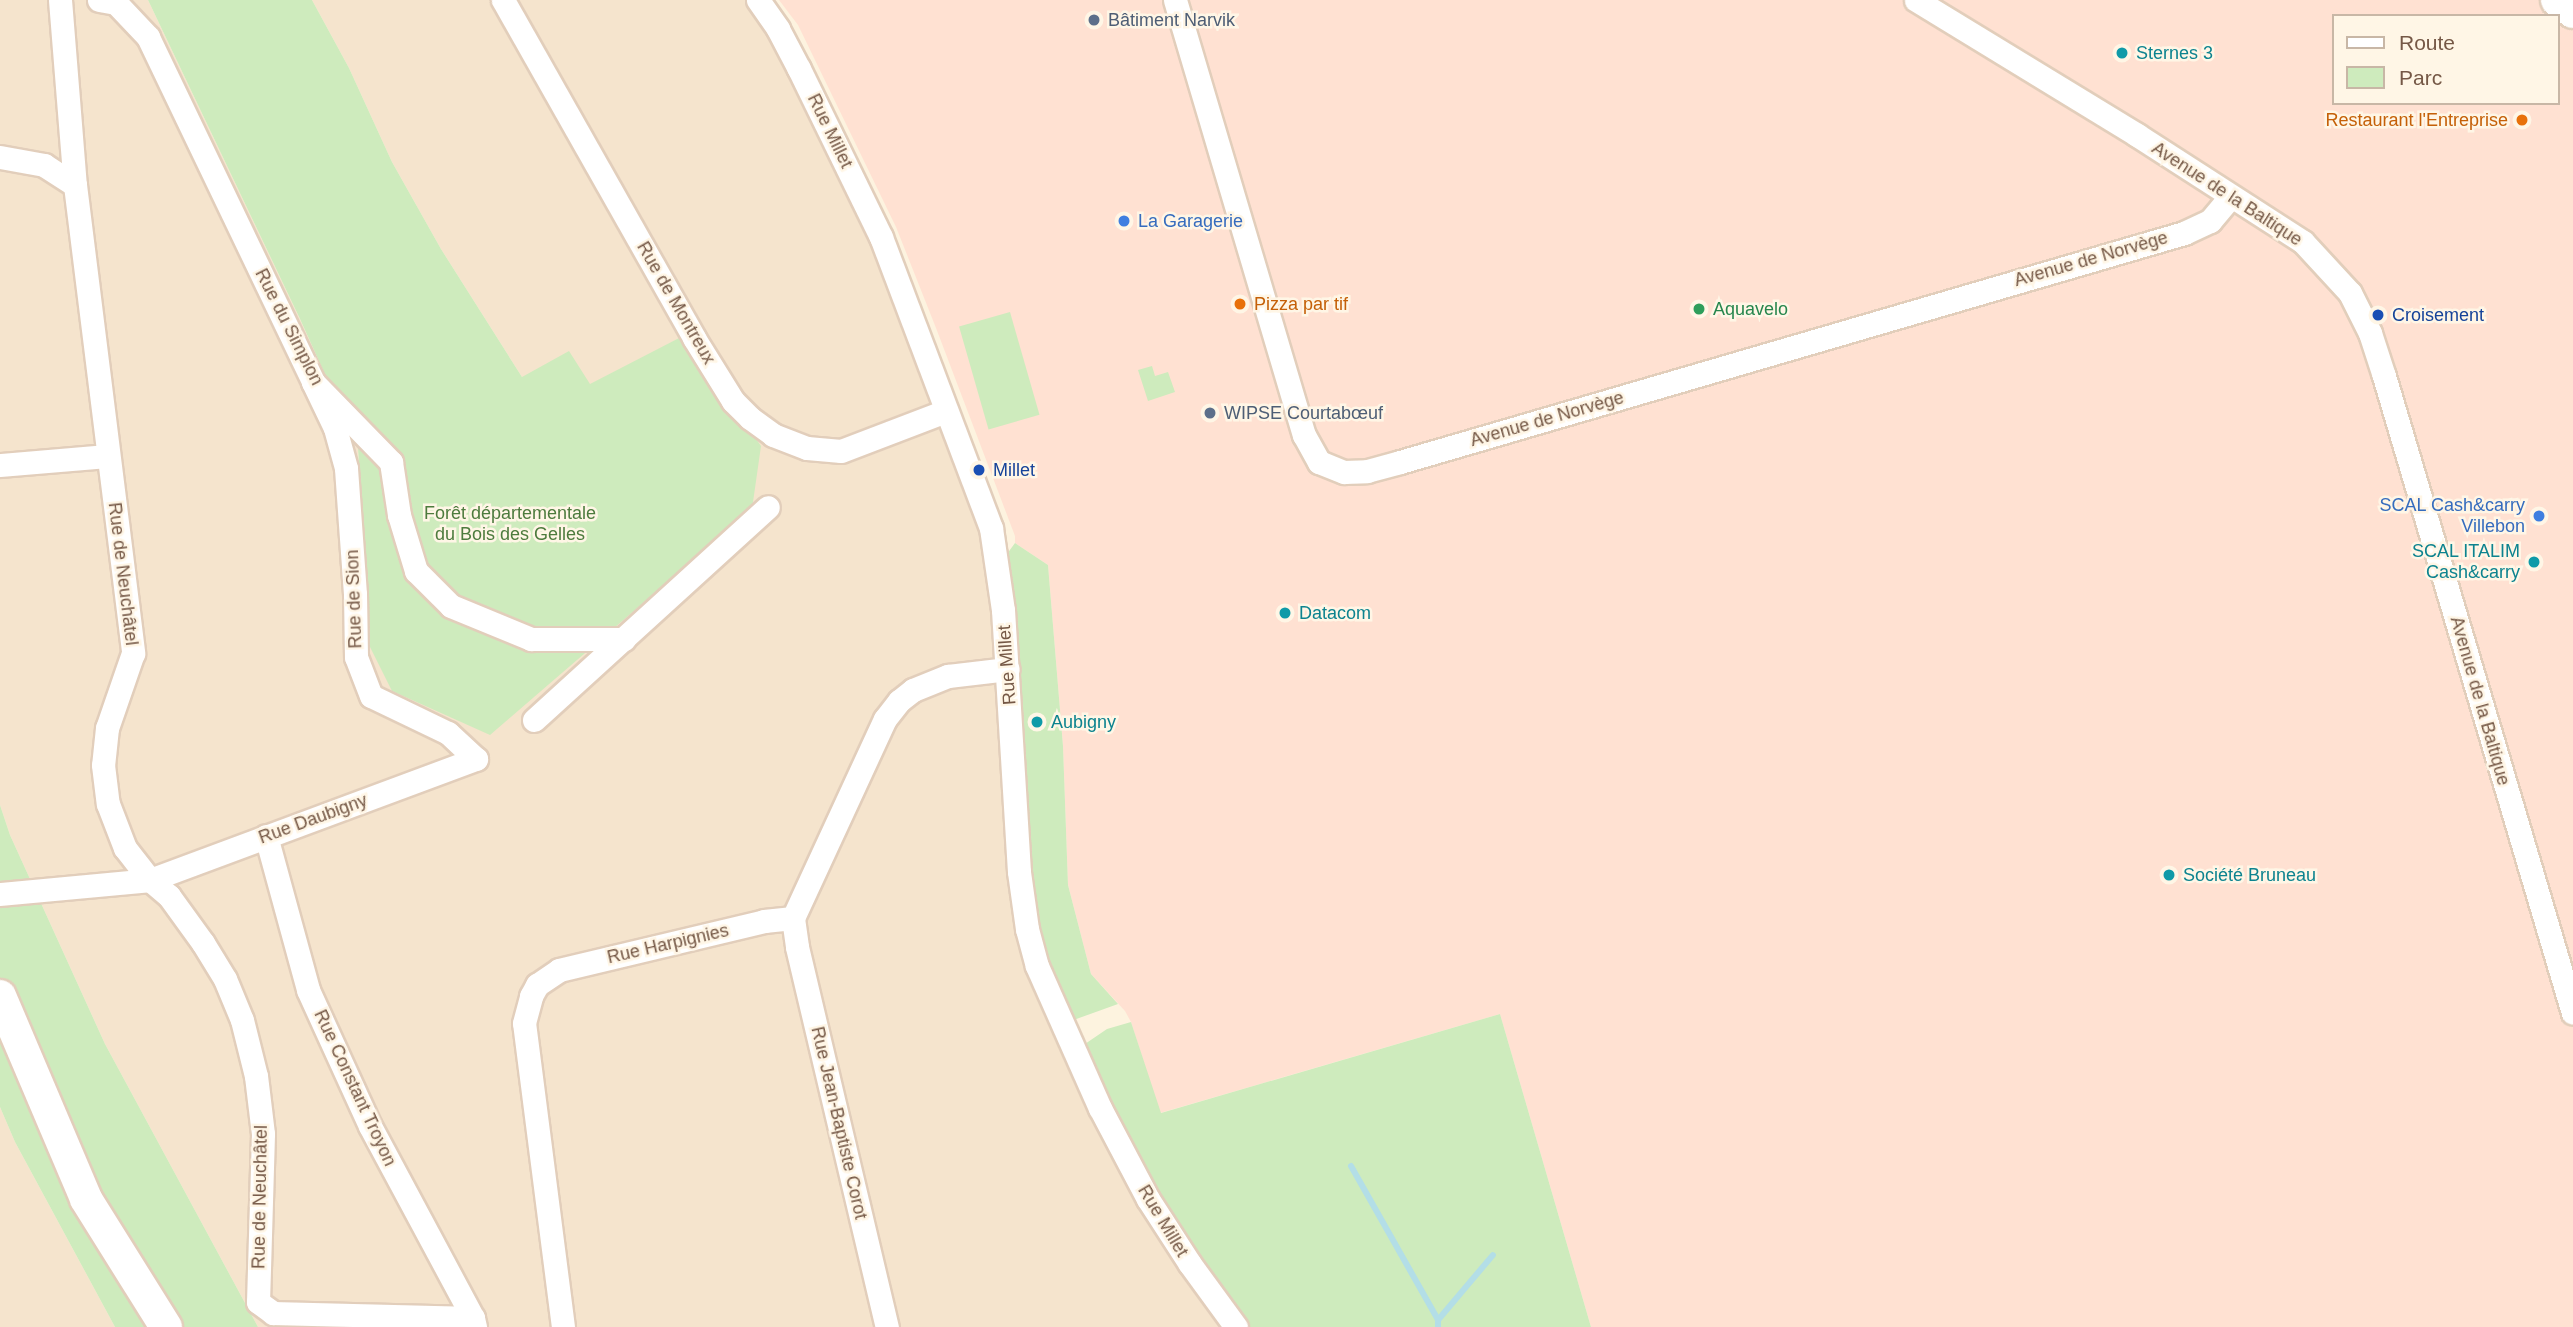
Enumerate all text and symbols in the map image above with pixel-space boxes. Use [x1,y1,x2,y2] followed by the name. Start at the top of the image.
[1108,9,1235,31] place label: Bâtiment Narvik
[1086,12,1102,28] marker: Bâtiment Narvik
[2332,14,2559,105] legend
[2399,31,2455,54] text: Route
[2136,42,2213,64] place label: Sternes 3
[2114,45,2130,61] marker: Sternes 3
[2399,66,2442,89] text: Parc
[803,90,857,172] street label: Rue Millet
[2325,109,2508,131] place label: Restaurant l'Entreprise
[2514,112,2530,128] marker: Restaurant l'Entreprise
[2148,137,2306,251] street label: Avenue de la Baltique
[1138,210,1243,232] place label: La Garagerie
[1116,213,1132,229] marker: La Garagerie
[2012,227,2170,291] street label: Avenue de Norvège
[632,238,720,368] street label: Rue de Montreux
[250,265,328,389] street label: Rue du Simplon
[1254,293,1348,315] place label: Pizza par tif
[1232,296,1248,312] marker: Pizza par tif
[1713,298,1788,320] place label: Aquavelo
[1691,301,1707,317] marker: Aquavelo
[2392,304,2484,326] place label: Croisement
[2370,307,2386,323] marker: Croisement
[1468,387,1626,451] street label: Avenue de Norvège
[1224,402,1383,424] place label: WIPSE Courtabœuf
[1202,405,1218,421] marker: WIPSE Courtabœuf
[993,459,1035,481] place label: Millet
[971,462,987,478] marker: Millet
[2379,495,2525,538] place label: SCAL Cash&carry Villebon
[104,501,142,647] street label: Rue de Neuchâtel
[424,503,596,546] park label: Forêt départementale du Bois des Gelles
[2531,508,2547,524] marker: SCAL Cash&carry Villebon
[2411,541,2520,584] place label: SCAL ITALIM Cash&carry
[341,549,367,649] street label: Rue de Sion
[2526,554,2542,570] marker: SCAL ITALIM Cash&carry
[1299,602,1371,624] place label: Datacom
[1277,605,1293,621] marker: Datacom
[2446,614,2514,788] street label: Avenue de la Baltique
[993,624,1021,706] street label: Rue Millet
[1051,711,1116,733] place label: Aubigny
[1029,714,1045,730] marker: Aubigny
[256,789,370,849] street label: Rue Daubigny
[2183,864,2316,886] place label: Société Bruneau
[2161,867,2177,883] marker: Société Bruneau
[605,920,731,968] street label: Rue Harpignies
[309,1006,401,1170] street label: Rue Constant Troyon
[806,1025,872,1221] street label: Rue Jean-Baptiste Corot
[248,1125,272,1269] street label: Rue de Neuchâtel
[1133,1181,1193,1261] street label: Rue Millet

